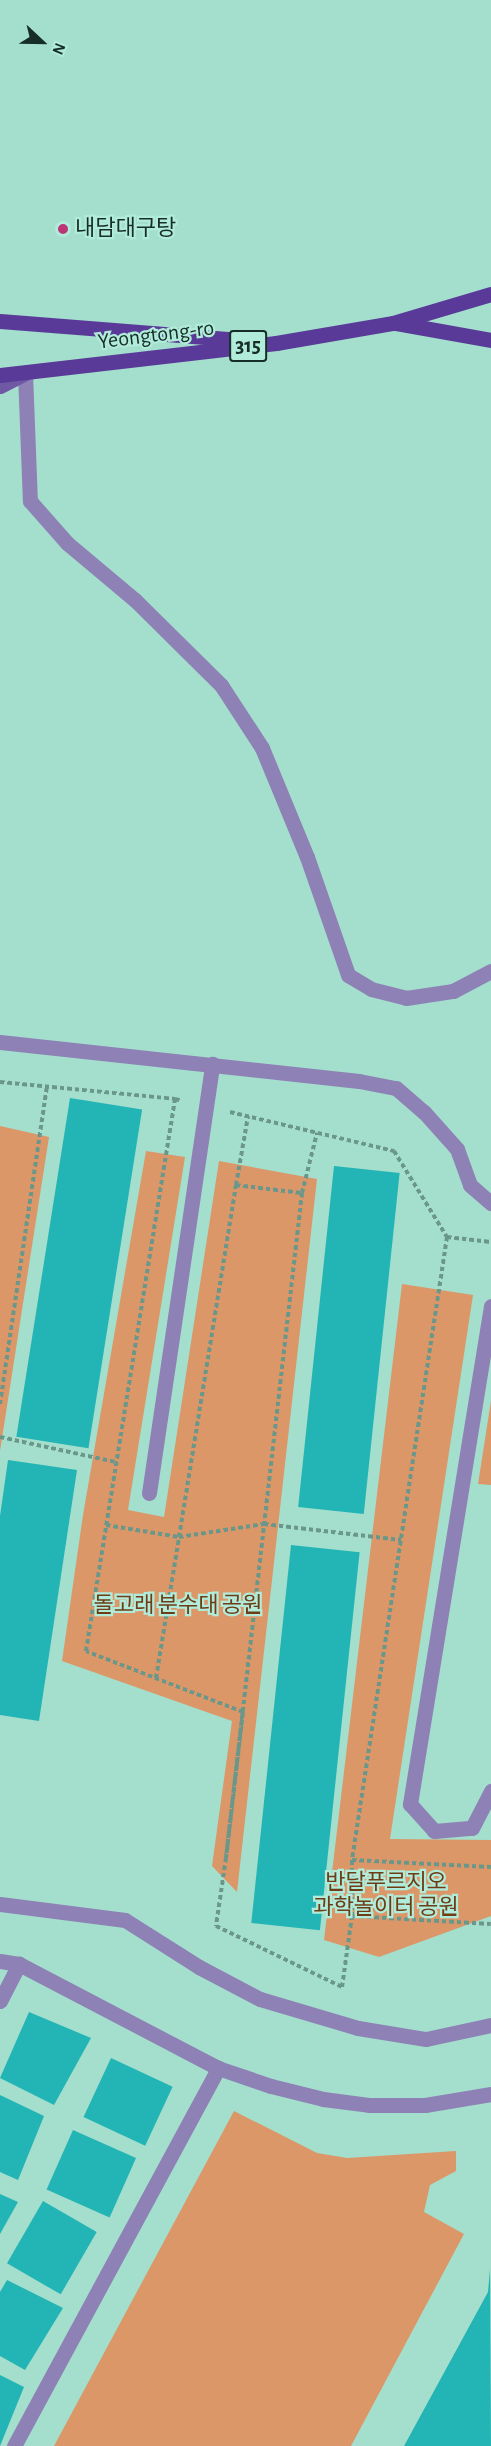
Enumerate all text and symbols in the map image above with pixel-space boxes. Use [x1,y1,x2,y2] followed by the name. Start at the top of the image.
[12,12,72,72] north arrow
[49,41,68,57] text: N
[75,216,176,242] place label: 내담대구탕
[56,222,70,236] marker: 내담대구탕
[96,315,216,355] street label: Yeongtong-ro
[228,328,268,364] road number: 315
[93,1593,263,1619] park label: 돌고래 분수대 공원
[313,1869,459,1921] park label: 반달푸르지오 과학놀이터 공원

